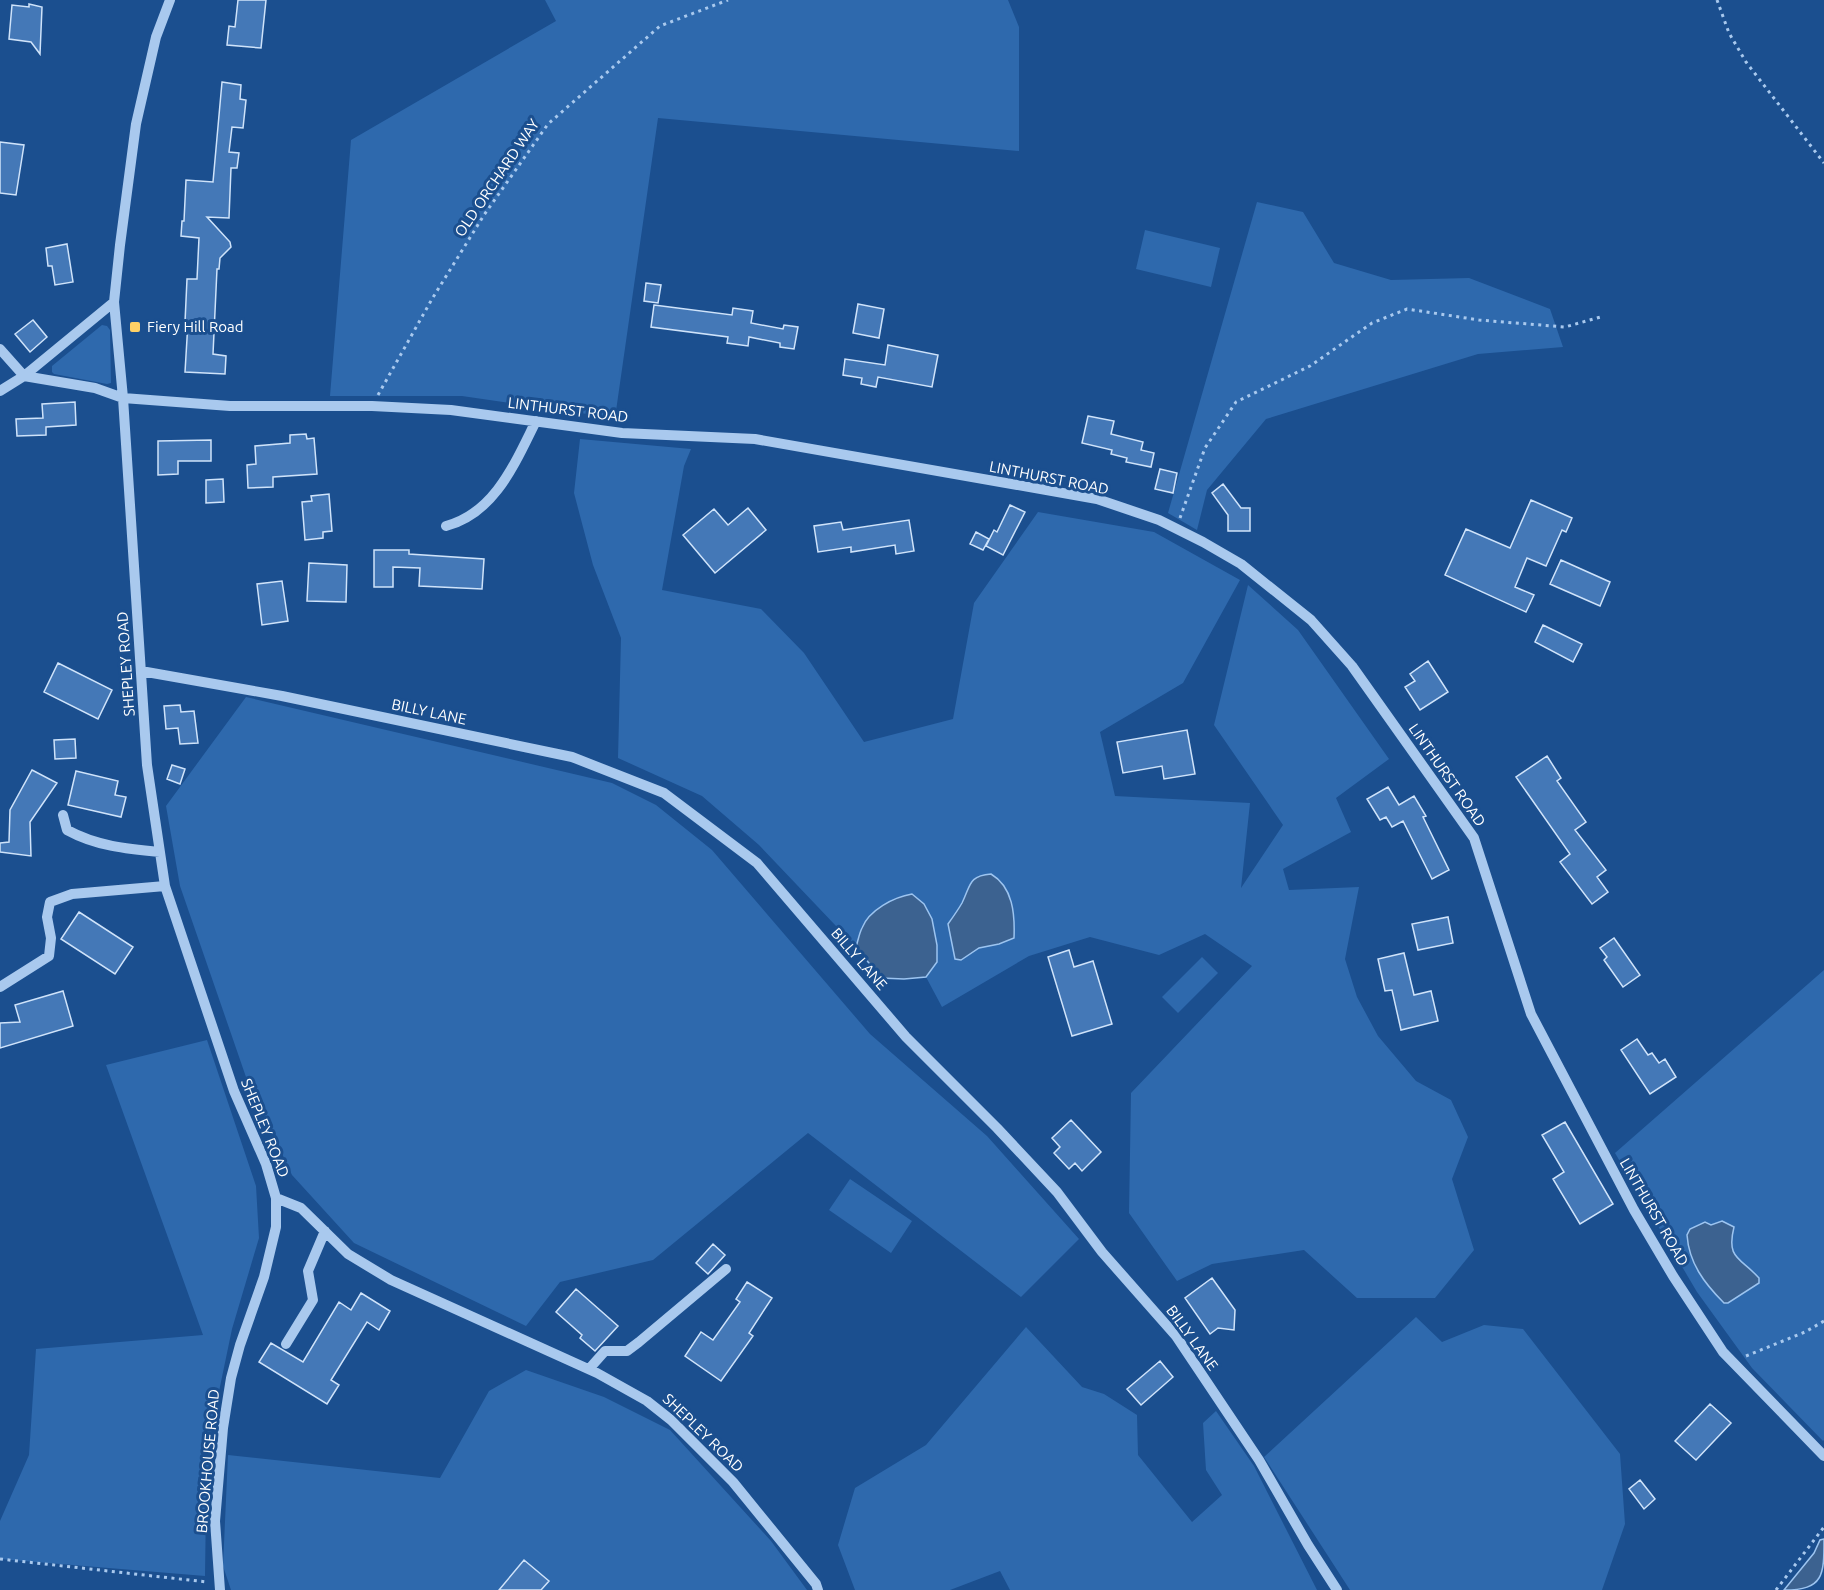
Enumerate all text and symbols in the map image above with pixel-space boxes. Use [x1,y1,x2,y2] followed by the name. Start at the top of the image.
[451,115,542,240] street label: OLD ORCHARD WAY
[147,318,243,335] place label: Fiery Hill Road
[128,320,142,334] marker: Fiery Hill Road
[507,394,629,425] street label: LINTHURST ROAD
[988,458,1110,497] street label: LINTHURST ROAD
[113,611,138,717] street label: SHEPLEY ROAD
[390,695,468,728] street label: BILLY LANE
[1406,720,1489,829] street label: LINTHURST ROAD
[828,924,891,993] street label: BILLY LANE
[238,1076,293,1180] street label: SHEPLEY ROAD
[1617,1155,1692,1269] street label: LINTHURST ROAD
[1163,1302,1222,1374] street label: BILLY LANE
[193,1388,222,1534] street label: BROOKHOUSE ROAD
[660,1390,747,1475] street label: SHEPLEY ROAD

